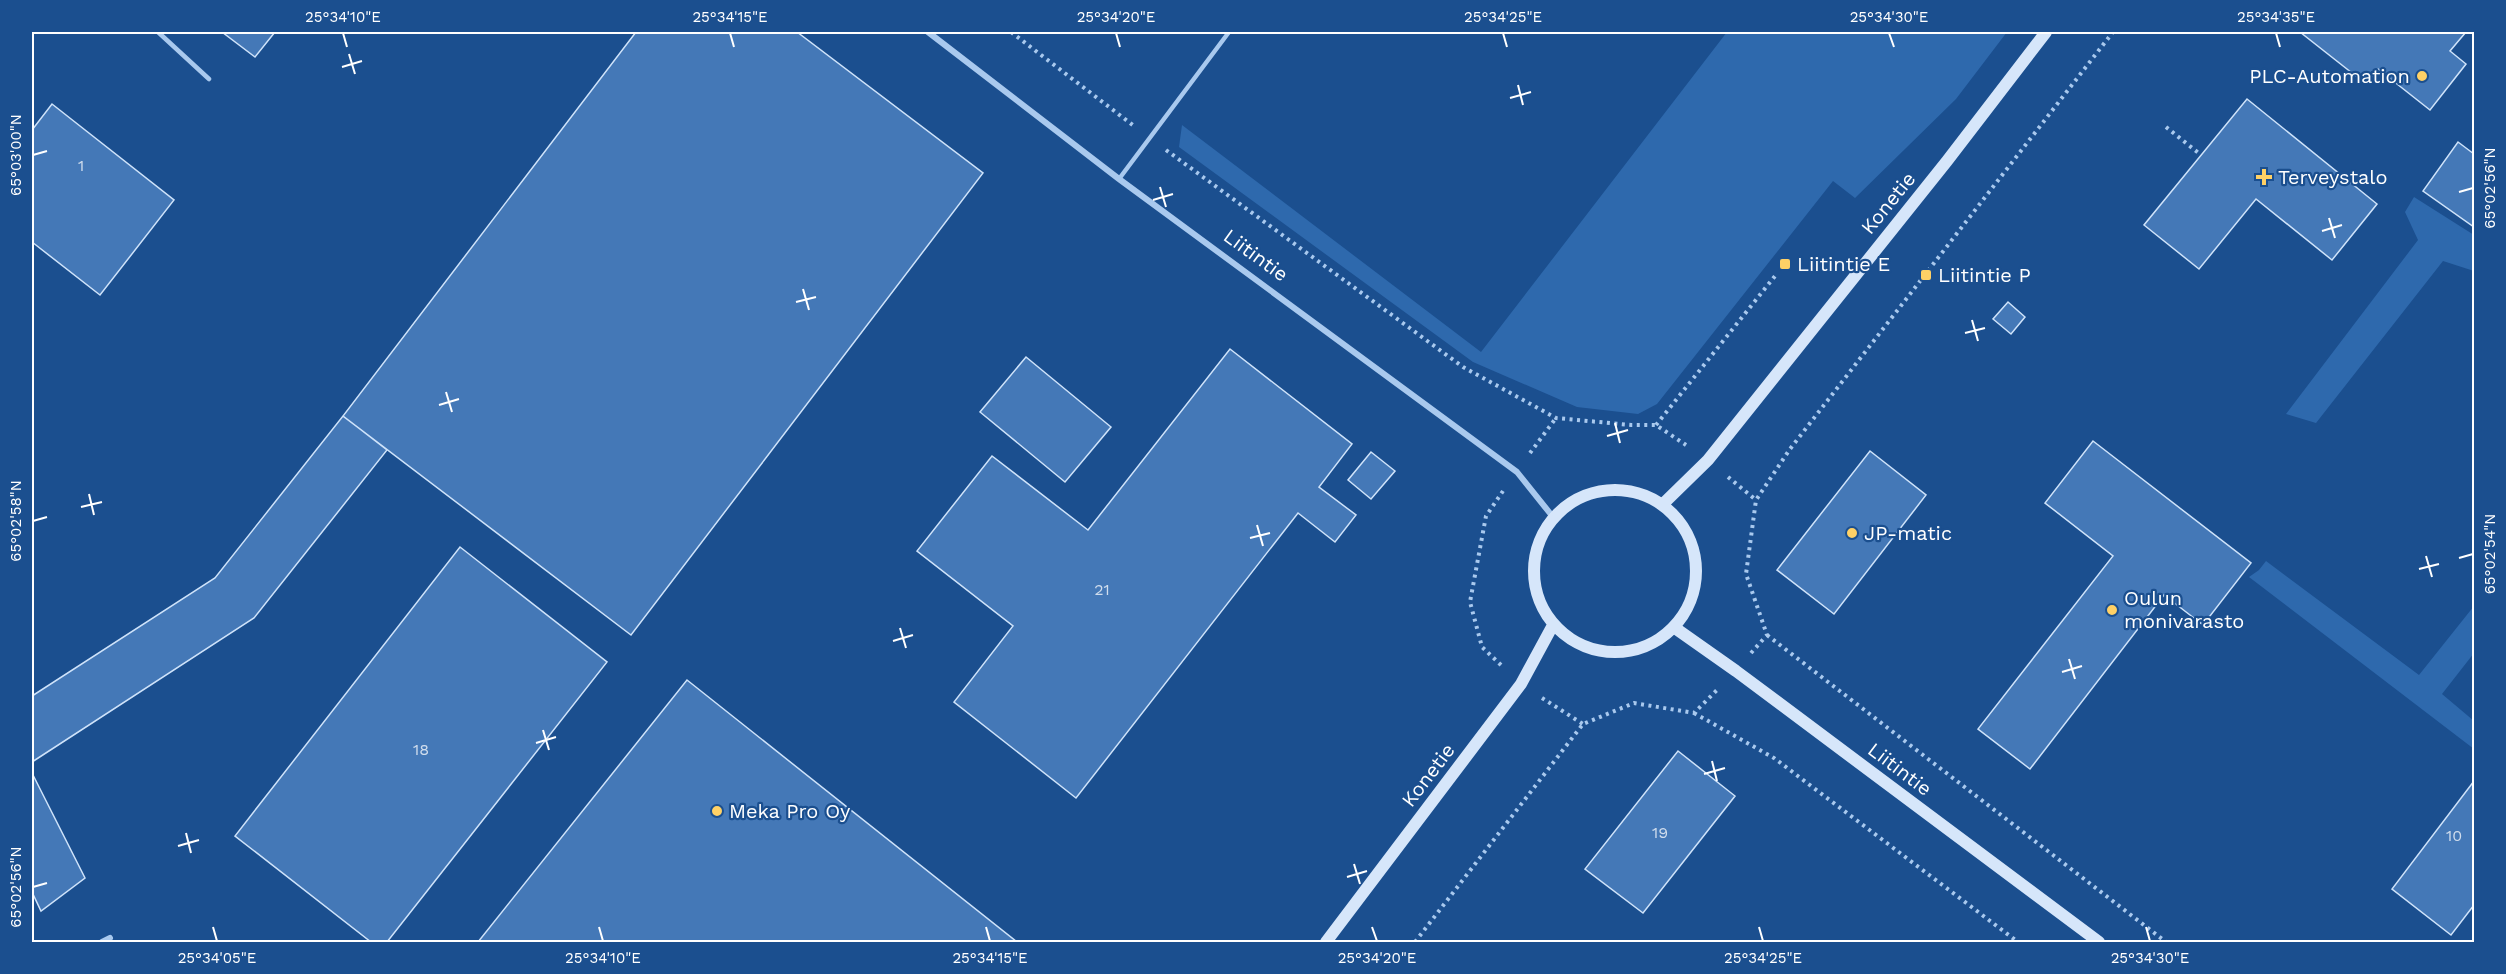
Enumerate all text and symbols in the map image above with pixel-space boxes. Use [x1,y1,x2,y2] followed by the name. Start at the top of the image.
[305,8,381,26] text: 25°34'10"E
[692,8,768,26] text: 25°34'15"E
[1077,8,1155,26] text: 25°34'20"E
[1464,8,1542,26] text: 25°34'25"E
[1850,8,1928,26] text: 25°34'30"E
[2237,8,2315,26] text: 25°34'35"E
[2249,64,2410,88] place label: PLC-Automation
[2415,69,2429,83] marker: PLC-Automation
[7,114,25,196] text: 65°03'00"N
[2481,147,2499,229] text: 65°02'56"N
[78,156,84,175] house number: 1
[2278,165,2387,189] place label: Terveystalo
[1856,167,1920,239] street label: Konetie
[2255,168,2273,186] marker: Terveystalo
[1219,224,1293,286] street label: Liitintie
[1797,252,1890,276] place label: Liitintie E
[1778,257,1792,271] marker: Liitintie E
[1938,263,2031,287] place label: Liitintie P
[1919,268,1933,282] marker: Liitintie P
[7,480,25,562] text: 65°02'58"N
[2481,514,2499,594] text: 65°02'54"N
[1864,521,1952,545] place label: JP-matic
[1845,526,1859,540] marker: JP-matic
[1094,580,1110,599] house number: 21
[2124,586,2244,633] place label: Oulun monivarasto
[2105,603,2119,617] marker: Oulun monivarasto
[1863,737,1937,801] street label: Liitintie
[1396,739,1460,811] street label: Konetie
[413,740,429,759] house number: 18
[729,799,851,823] place label: Meka Pro Oy
[710,804,724,818] marker: Meka Pro Oy
[1652,823,1668,842] house number: 19
[2446,826,2462,845] house number: 10
[7,846,25,928] text: 65°02'56"N
[178,949,256,967] text: 25°34'05"E
[565,949,641,967] text: 25°34'10"E
[952,949,1028,967] text: 25°34'15"E
[1338,949,1416,967] text: 25°34'20"E
[1724,949,1802,967] text: 25°34'25"E
[2111,949,2189,967] text: 25°34'30"E

